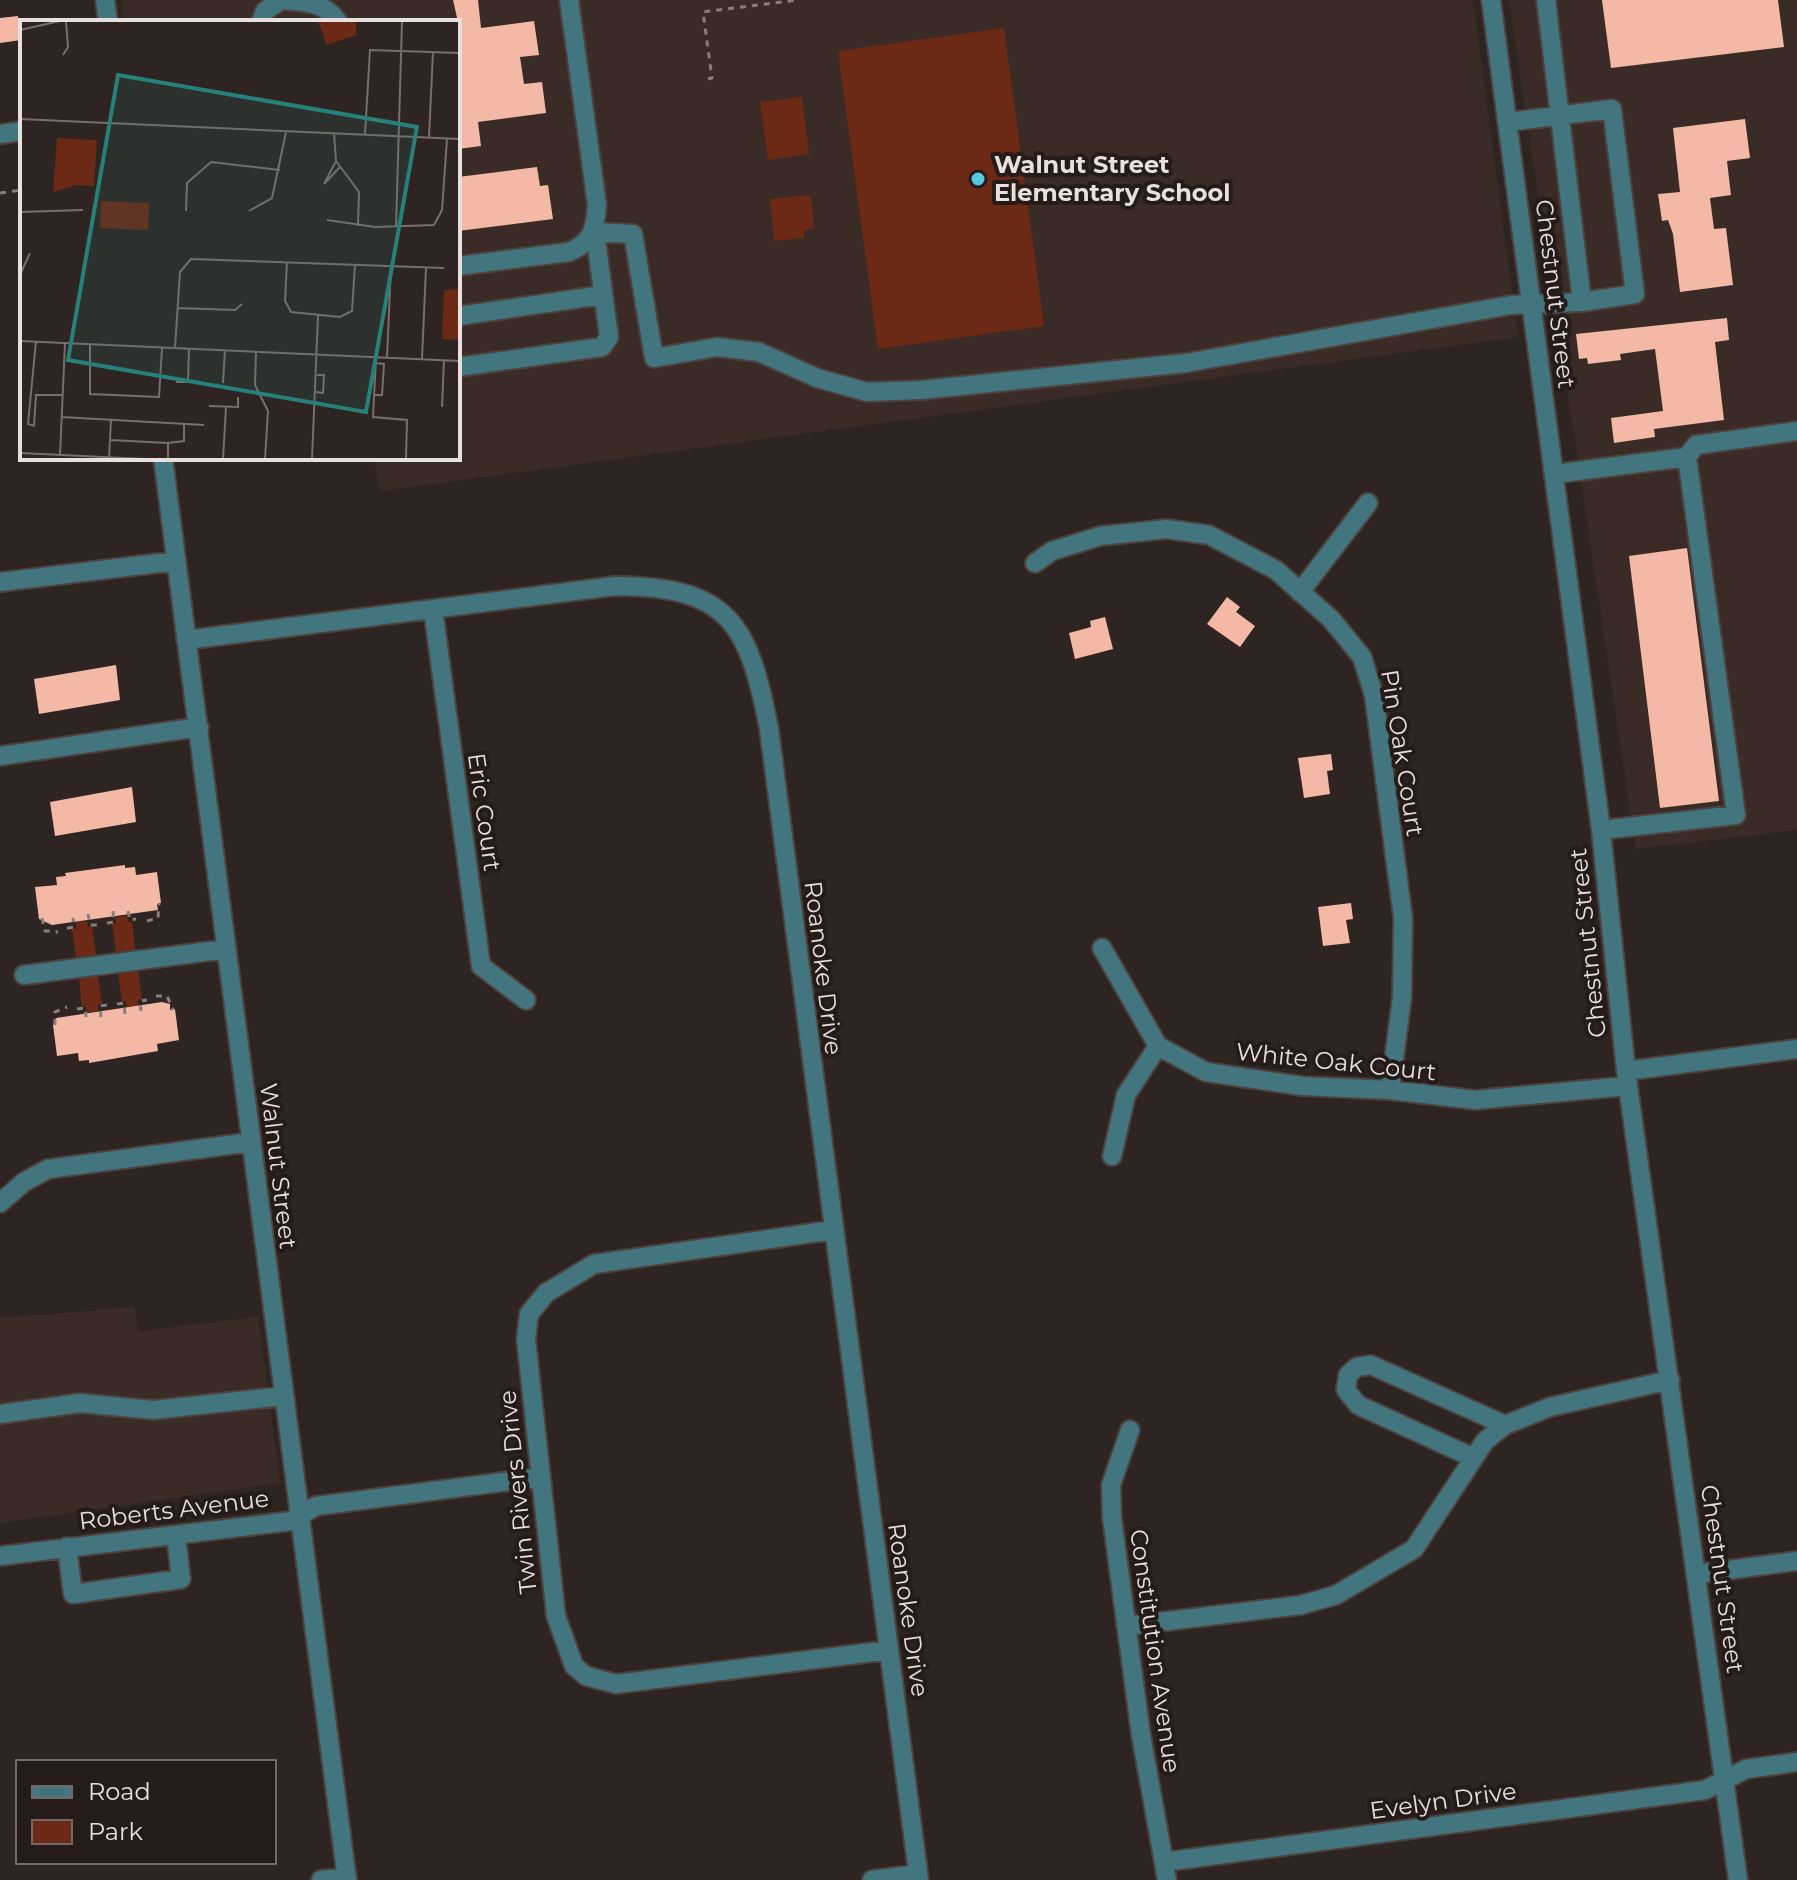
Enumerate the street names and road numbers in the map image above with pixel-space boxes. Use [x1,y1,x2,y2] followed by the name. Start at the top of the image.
[1530,198,1582,390] street label: Chestnut Street
[1375,667,1430,839] street label: Pin Oak Court
[462,751,507,873] street label: Eric Court
[1563,847,1612,1039] street label: Chestnut Street
[798,879,849,1057] street label: Roanoke Drive
[1235,1037,1438,1086] street label: White Oak Court
[254,1081,303,1251] street label: Walnut Street
[492,1389,543,1595] street label: Twin Rivers Drive
[77,1483,271,1536] street label: Roberts Avenue
[1695,1483,1750,1675] street label: Chestnut Street
[882,1521,935,1699] street label: Roanoke Drive
[1124,1527,1187,1775] street label: Constitution Avenue
[1368,1776,1518,1825] street label: Evelyn Drive

